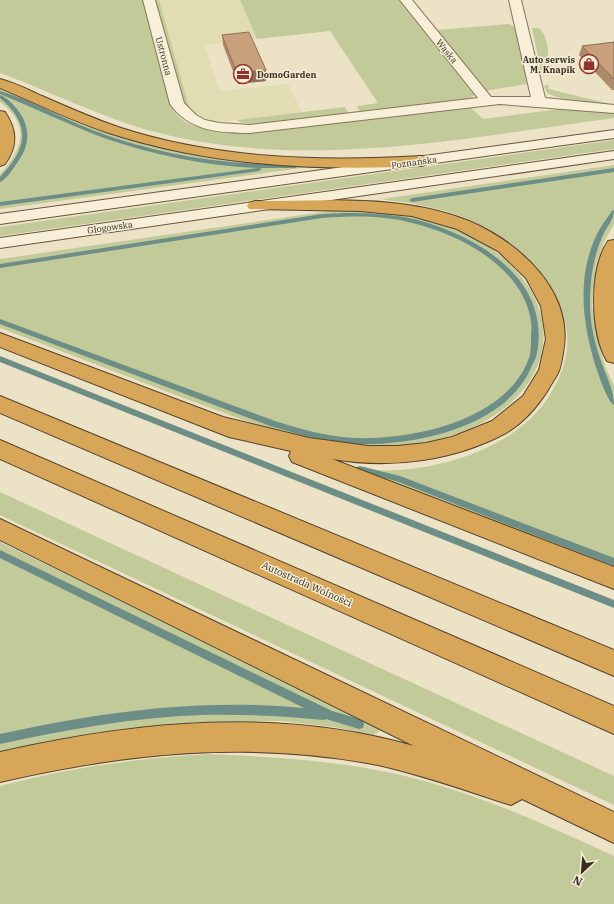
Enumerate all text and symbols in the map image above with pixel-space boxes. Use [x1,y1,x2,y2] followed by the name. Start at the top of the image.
[154,35,174,77] street label: Ustronna
[434,37,460,65] street label: Wąska
[578,53,600,75] shop icon: Auto serwis M. Knapik
[523,54,575,75] place label: Auto serwis M. Knapik
[232,63,254,85] office icon: DomoGarden
[257,69,317,80] place label: DomoGarden
[390,153,438,171] street label: Poznańska
[87,218,133,236] street label: Głogowska
[260,558,354,610] street label: Autostrada Wolności
[562,852,602,892] north arrow
[570,873,585,889] text: N

